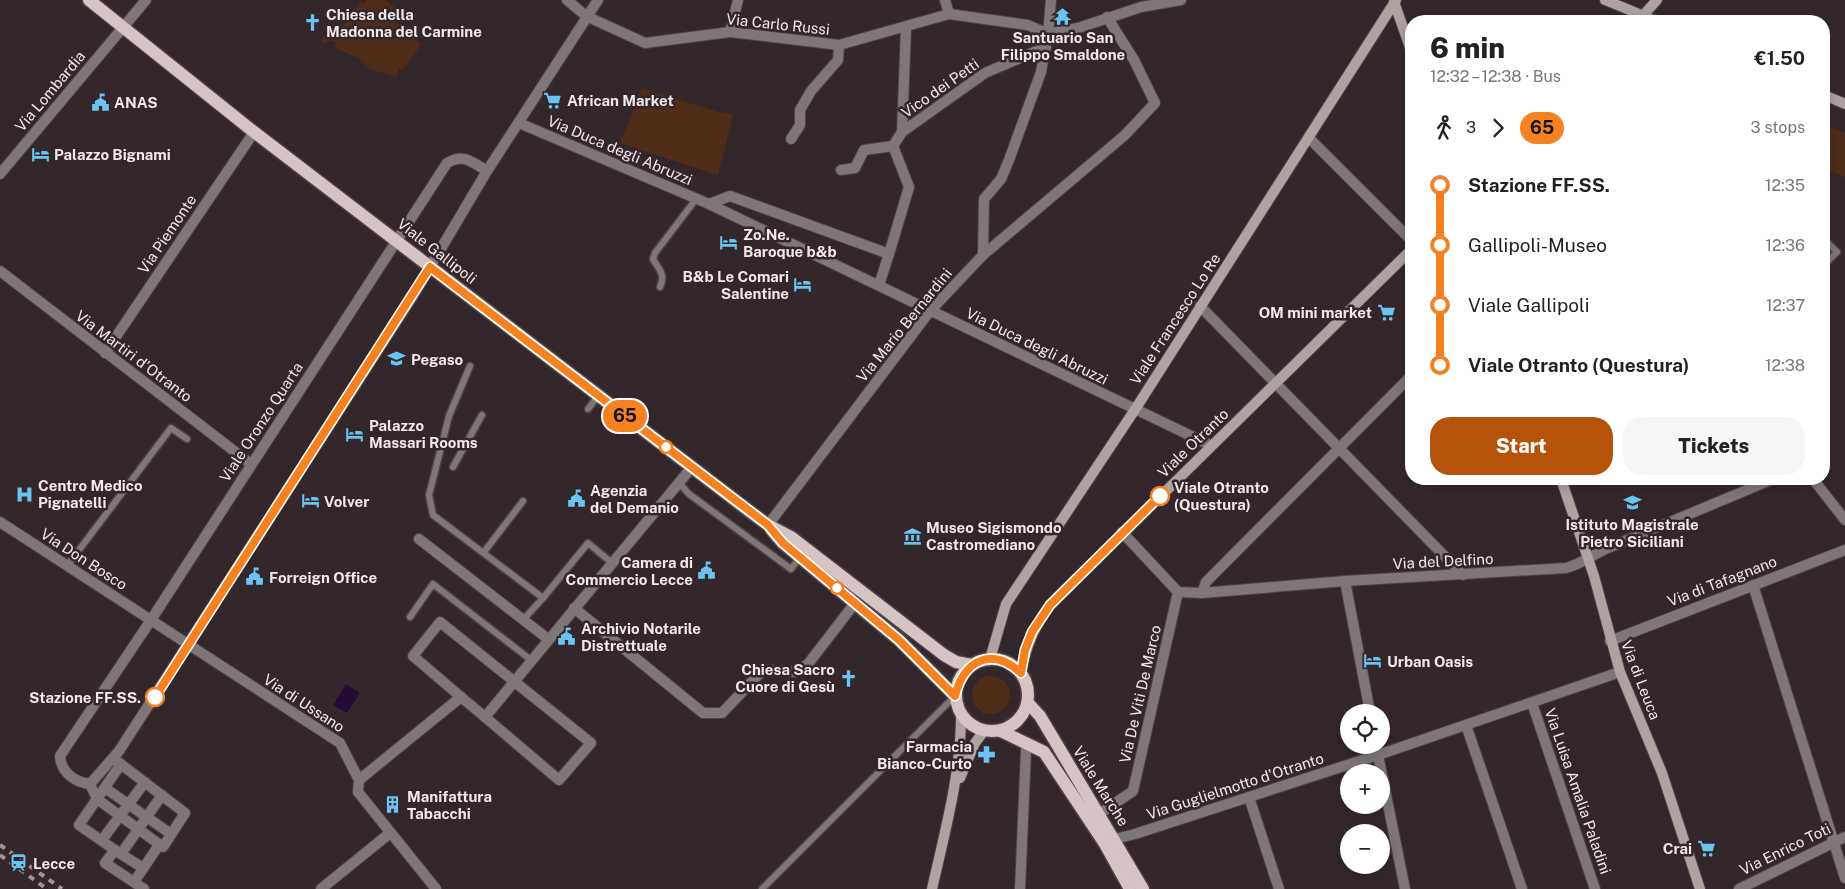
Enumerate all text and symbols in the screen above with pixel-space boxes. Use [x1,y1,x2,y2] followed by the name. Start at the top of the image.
[326,6,482,40] place label: Chiesa della Madonna del Carmine
[1053,6,1073,26] temple icon: Santuario San Filippo Smaldone
[725,10,831,38] street label: Via Carlo Russi
[302,13,322,33] church icon: Chiesa della Madonna del Carmine
[1001,29,1125,63] place label: Santuario San Filippo Smaldone
[1430,31,1505,64] text: 6 min
[12,47,88,135] street label: Via Lombardia
[1754,47,1805,69] text: €1.50
[898,55,982,121] street label: Vico dei Petti
[1430,67,1561,86] text: 12:32 – 12:38 · Bus
[543,90,563,110] supermarket icon: African Market
[90,92,110,112] public building icon: ANAS
[567,92,674,109] place label: African Market
[114,94,158,111] place label: ANAS
[545,112,695,188] street label: Via Duca degli Abruzzi
[1430,114,1458,142] icon: walk
[1484,114,1512,142] icon: forward
[1530,117,1554,138] text: 65
[1466,118,1476,137] text: 3
[1750,118,1805,137] text: 3 stops
[30,144,50,164] hotel icon: Palazzo Bignami
[54,146,171,163] place label: Palazzo Bignami
[1468,174,1610,196] text: Stazione FF.SS.
[1765,176,1805,195] text: 12:35
[134,191,200,277] street label: Via Piemonte
[394,215,480,287] street label: Viale Gallipoli
[743,226,837,260] place label: Zo.Ne. Baroque b&b
[719,233,739,253] hotel icon: Zo.Ne. Baroque b&b
[1468,234,1607,256] text: Gallipoli-Museo
[1765,236,1805,255] text: 12:36
[1126,250,1224,388] street label: Viale Francesco Lo Re
[853,265,955,385] street label: Via Mario Bernardini
[683,268,789,302] place label: B&b Le Comari Salentine
[793,275,813,295] hotel icon: B&b Le Comari Salentine
[1468,294,1589,316] text: Viale Gallipoli
[1766,296,1805,315] text: 12:37
[1376,302,1396,322] supermarket icon: OM mini market
[963,304,1111,388] street label: Via Duca degli Abruzzi
[1259,304,1372,321] place label: OM mini market
[72,307,196,405] street label: Via Martiri d'Otranto
[387,349,407,369] school or university icon: Pegaso
[411,351,464,368] place label: Pegaso
[1468,354,1689,376] text: Viale Otranto (Questura)
[1765,356,1805,375] text: 12:38
[216,359,306,485] street label: Viale Oronzo Quarta
[602,400,648,432] line badge: 65
[613,405,637,426] text: 65
[1154,405,1232,481] street label: Viale Otranto
[369,417,478,451] place label: Palazzo Massari Rooms
[1430,417,1613,475] button: Start
[1623,417,1805,475] button: Tickets
[345,424,365,444] hotel icon: Palazzo Massari Rooms
[659,440,673,454] unlabelled marker
[38,477,143,511] place label: Centro Medico Pignatelli
[1174,479,1269,513] place label: Viale Otranto (Questura)
[590,482,679,516] place label: Agenzia del Demanio
[14,484,34,504] hospital icon: Centro Medico Pignatelli
[1150,486,1170,506] marker: Viale Otranto (Questura)
[566,489,586,509] public building icon: Agenzia del Demanio
[300,491,320,511] hotel icon: Volver
[324,493,369,510] place label: Volver
[1622,493,1642,513] school or university icon: Istituto Magistrale Pietro Siciliani
[1565,516,1699,550] place label: Istituto Magistrale Pietro Siciliani
[926,519,1062,553] place label: Museo Sigismondo Castromediano
[38,525,130,593] street label: Via Don Bosco
[902,526,922,546] museum icon: Museo Sigismondo Castromediano
[1392,550,1494,572] street label: Via del Delfino
[1665,552,1779,610] street label: Via di Tafagnano
[566,554,693,588] place label: Camera di Commercio Lecce
[697,561,717,581] public building icon: Camera di Commercio Lecce
[245,567,265,587] public building icon: Forreign Office
[269,569,377,586] place label: Forreign Office
[830,581,844,595] unlabelled marker
[581,620,701,654] place label: Archivio Notarile Distrettuale
[1116,623,1164,765] street label: Via De Viti De Marco
[557,627,577,647] public building icon: Archivio Notarile Distrettuale
[1618,638,1664,722] street label: Via di Leuca
[1363,651,1383,671] hotel icon: Urban Oasis
[1387,653,1473,670] place label: Urban Oasis
[735,661,835,695] place label: Chiesa Sacro Cuore di Gesù
[839,668,859,688] church icon: Chiesa Sacro Cuore di Gesù
[260,671,348,735] street label: Via di Ussano
[145,687,165,707] marker: Stazione FF.SS.
[29,689,141,706] place label: Stazione FF.SS.
[1340,704,1390,874] map controls
[1340,704,1390,754] button: locate
[1542,706,1614,876] street label: Via Luisa Amalia Paladini
[877,738,972,772] place label: Farmacia Bianco-Curto
[1070,743,1132,829] street label: Viale Marche
[976,745,996,765] pharmacy icon: Farmacia Bianco-Curto
[1144,749,1326,823] street label: Via Guglielmotto d'Otranto
[1340,764,1390,814] button: +
[407,788,492,822] place label: Manifattura Tabacchi
[383,795,403,815] building icon: Manifattura Tabacchi
[1737,820,1833,878] street label: Via Enrico Toti
[1340,824,1390,874] button: −
[1696,838,1716,858] supermarket icon: Crai
[1663,840,1692,857] place label: Crai
[9,853,29,873] station icon: Lecce
[33,855,75,872] place label: Lecce

